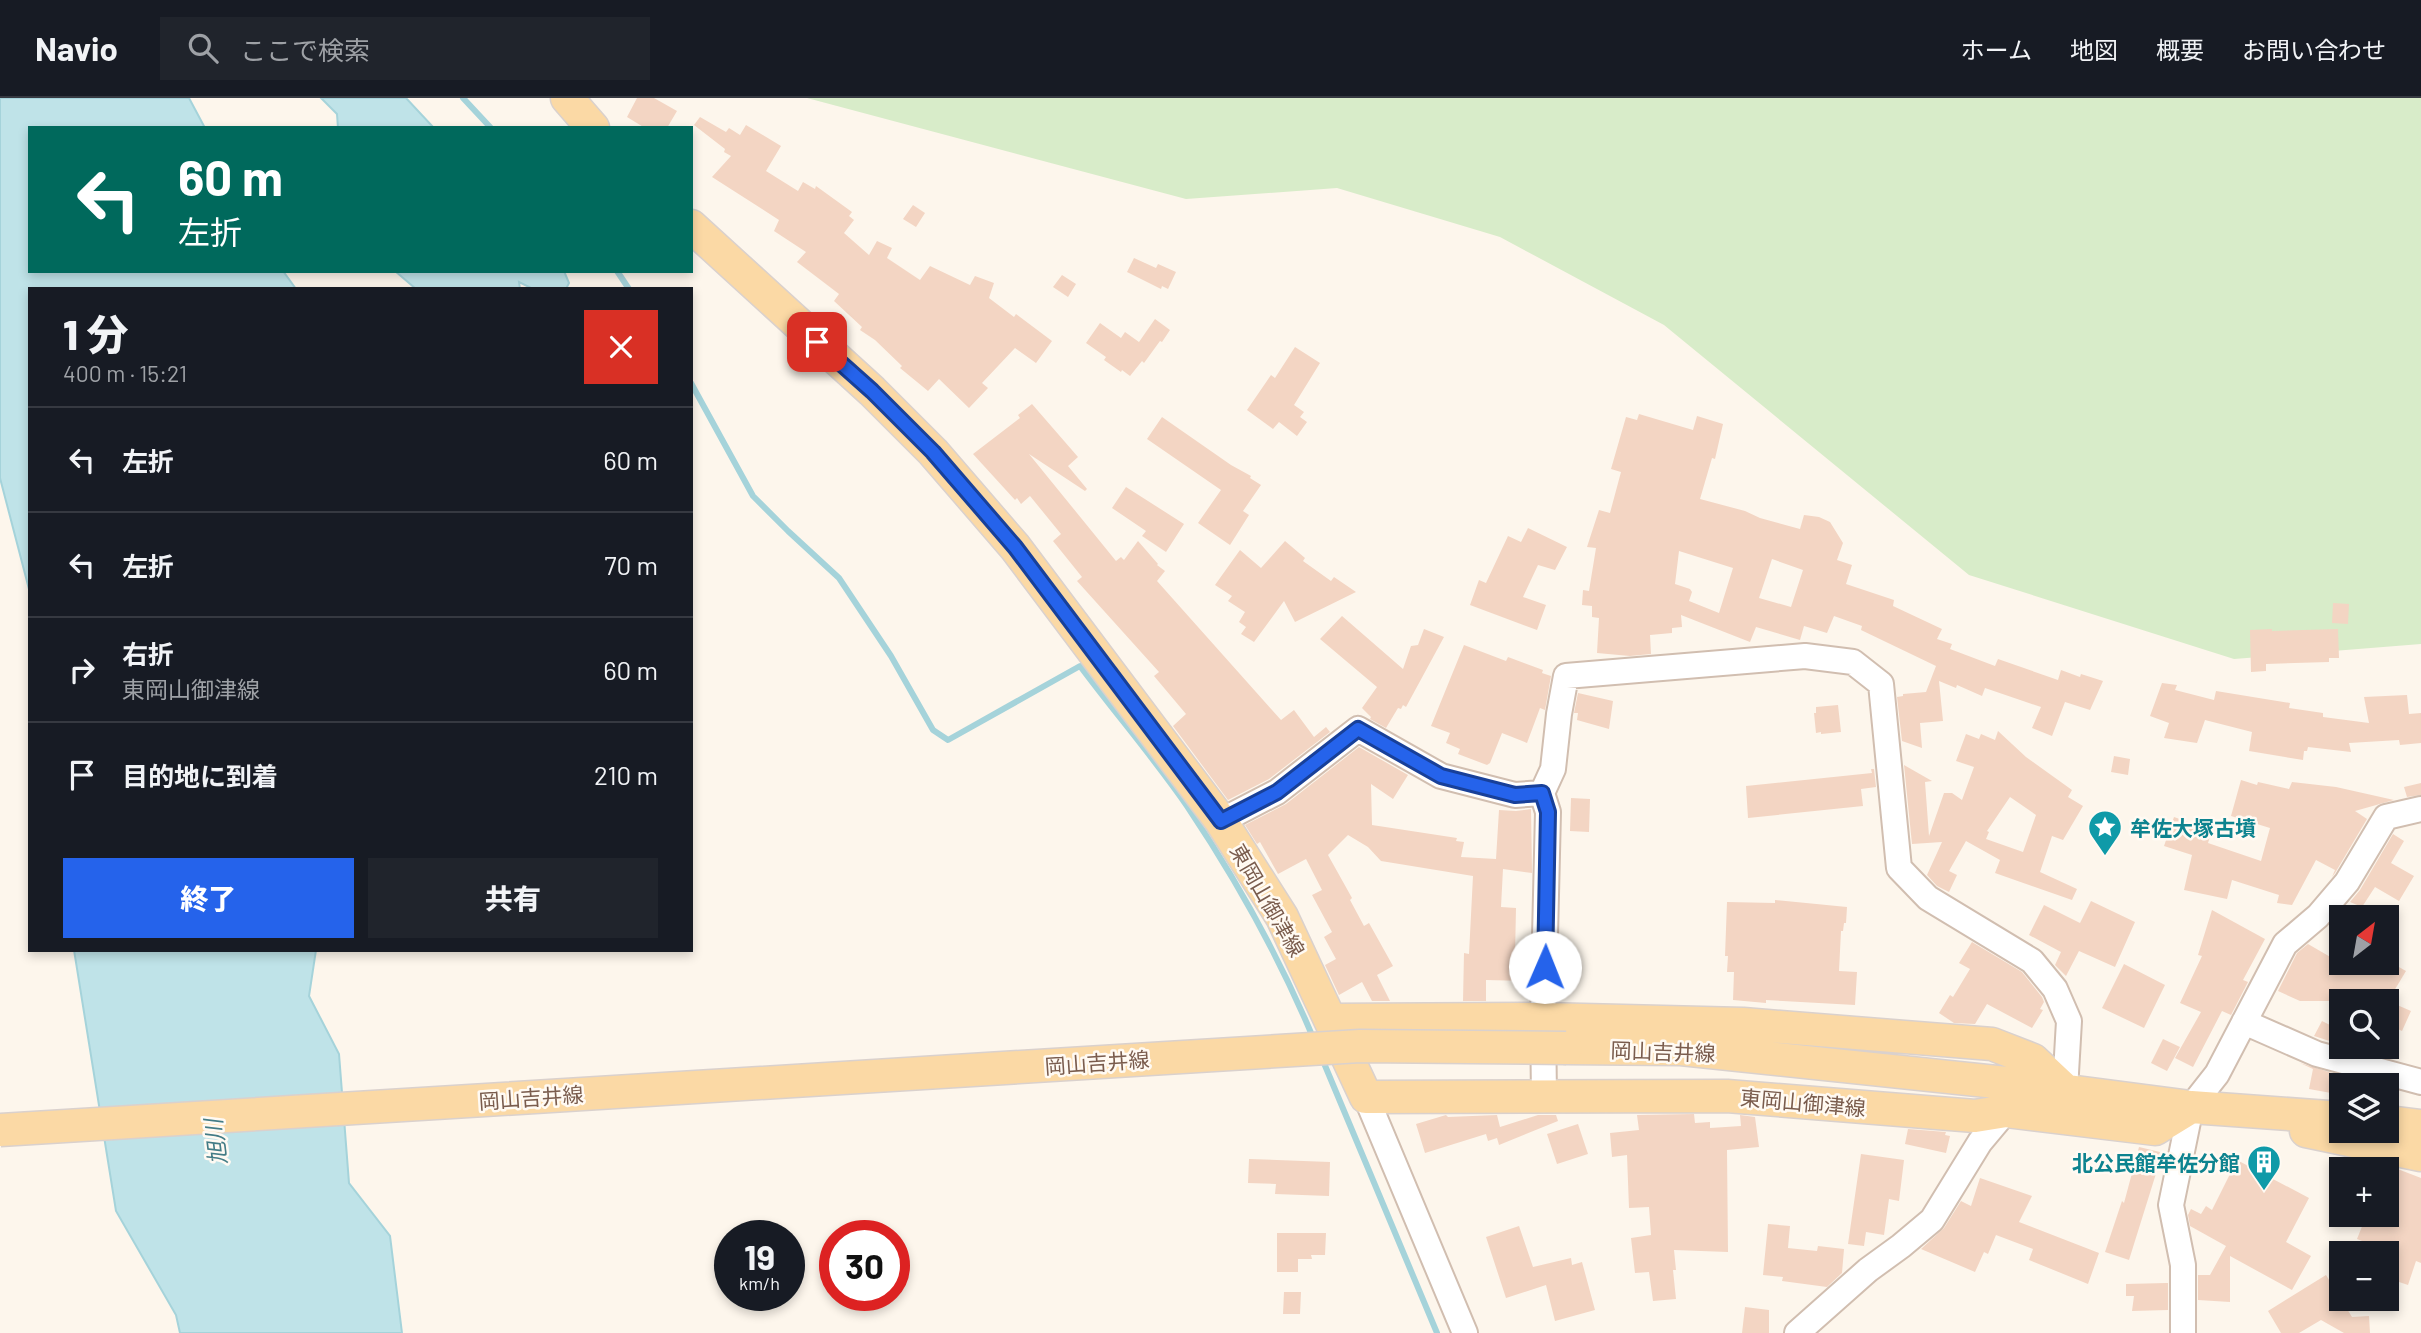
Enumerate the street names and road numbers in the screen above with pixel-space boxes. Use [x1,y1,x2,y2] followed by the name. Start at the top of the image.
[1226,839,1310,961] street label: 東岡山御津線
[1610,1037,1716,1065] street label: 岡山吉井線
[1044,1046,1150,1078] street label: 岡山吉井線
[478,1081,584,1113] street label: 岡山吉井線
[1739,1084,1867,1120] street label: 東岡山御津線

